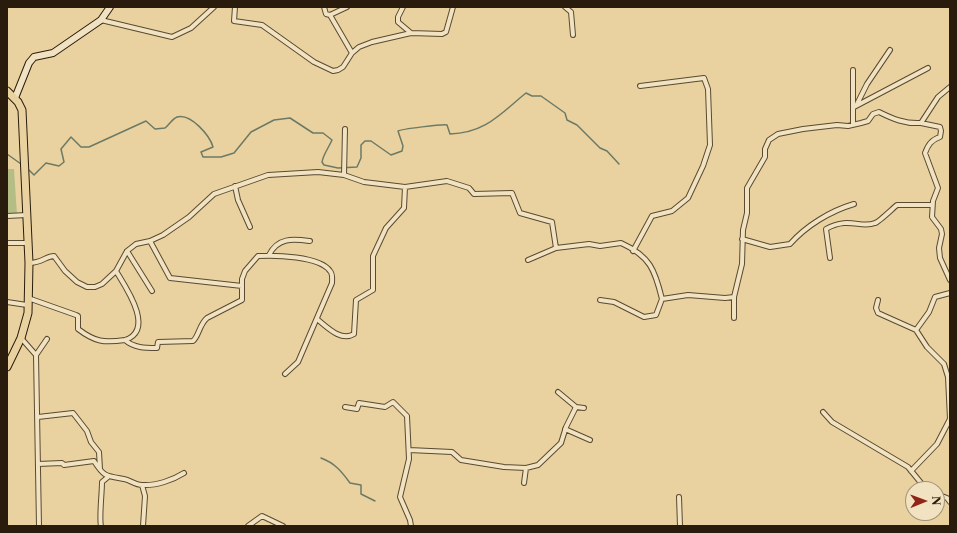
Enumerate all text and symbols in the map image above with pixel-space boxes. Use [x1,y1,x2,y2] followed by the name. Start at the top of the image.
[905,481,945,521] north arrow
[929,496,943,506] text: N

